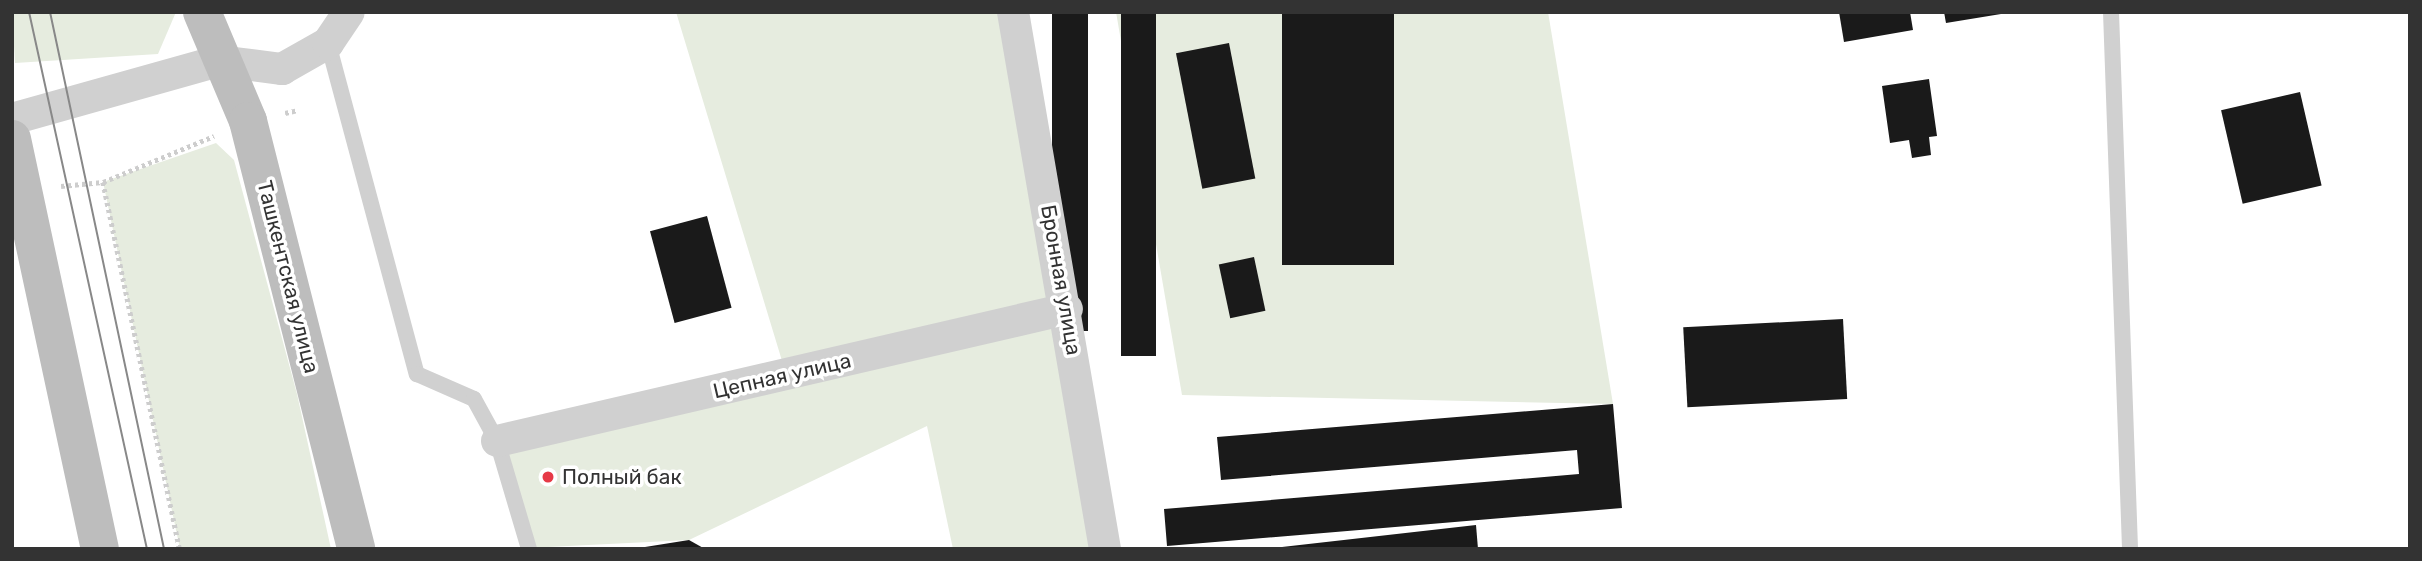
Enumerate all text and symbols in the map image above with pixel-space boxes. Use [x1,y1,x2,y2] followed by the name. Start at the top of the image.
[252,178,324,376] street label: Ташкентская улица
[1035,203,1087,357] street label: Бронная улица
[711,348,853,404] street label: Цепная улица
[562,464,682,490] place label: Полный бак
[540,469,556,485] marker: Полный бак

